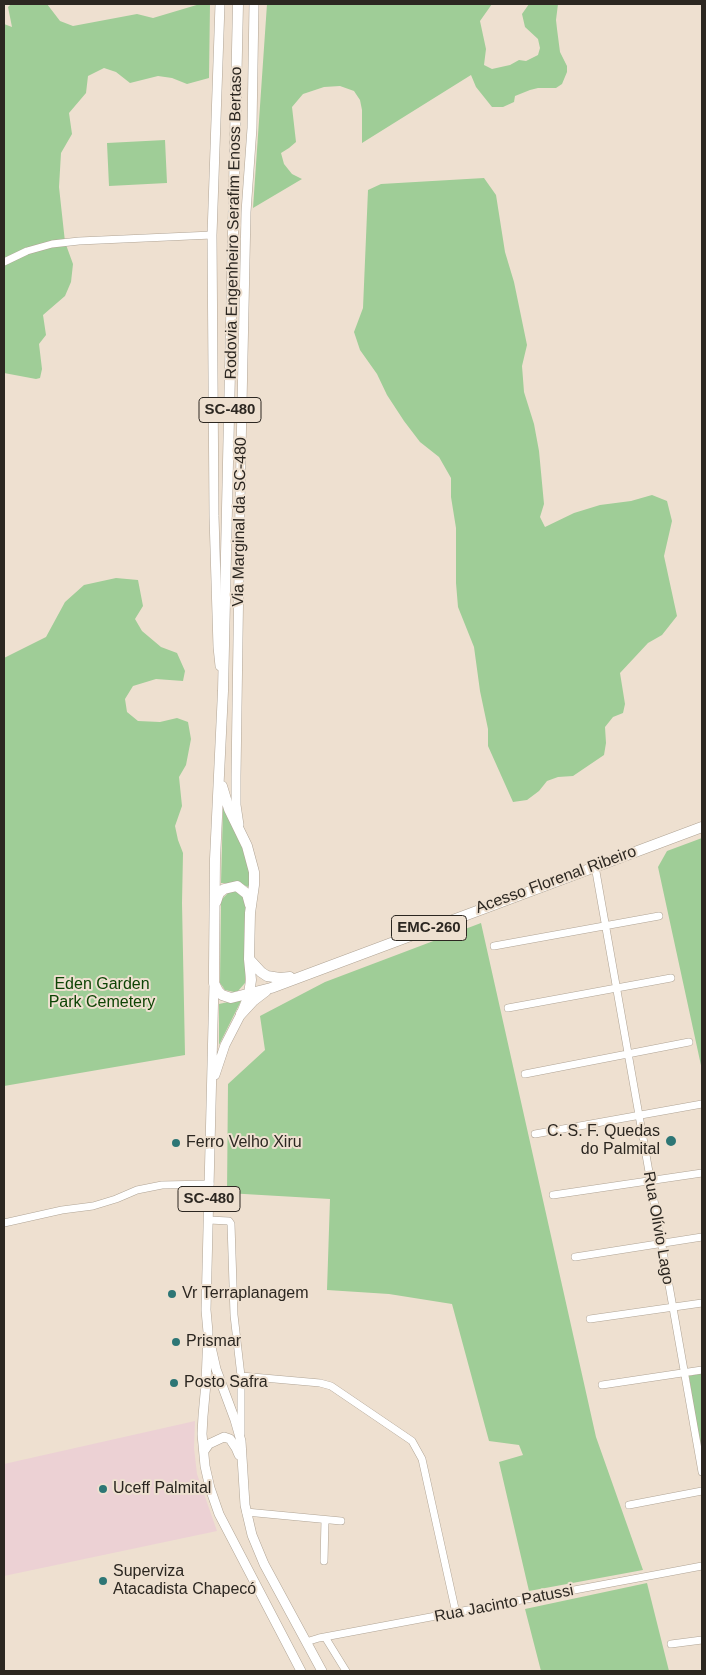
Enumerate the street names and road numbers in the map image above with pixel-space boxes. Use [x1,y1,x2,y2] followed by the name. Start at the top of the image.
[222,66,246,380] street label: Rodovia Engenheiro Serafim Enoss Bertaso
[199,398,261,422] road number: SC-480
[229,437,251,607] street label: Via Marginal da SC-480
[473,842,639,918] street label: Acesso Florenal Ribeiro
[392,916,466,940] road number: EMC-260
[639,1170,677,1286] street label: Rua Olívio Lago
[178,1186,240,1212] road number: SC-480
[433,1581,575,1627] street label: Rua Jacinto Patussi

